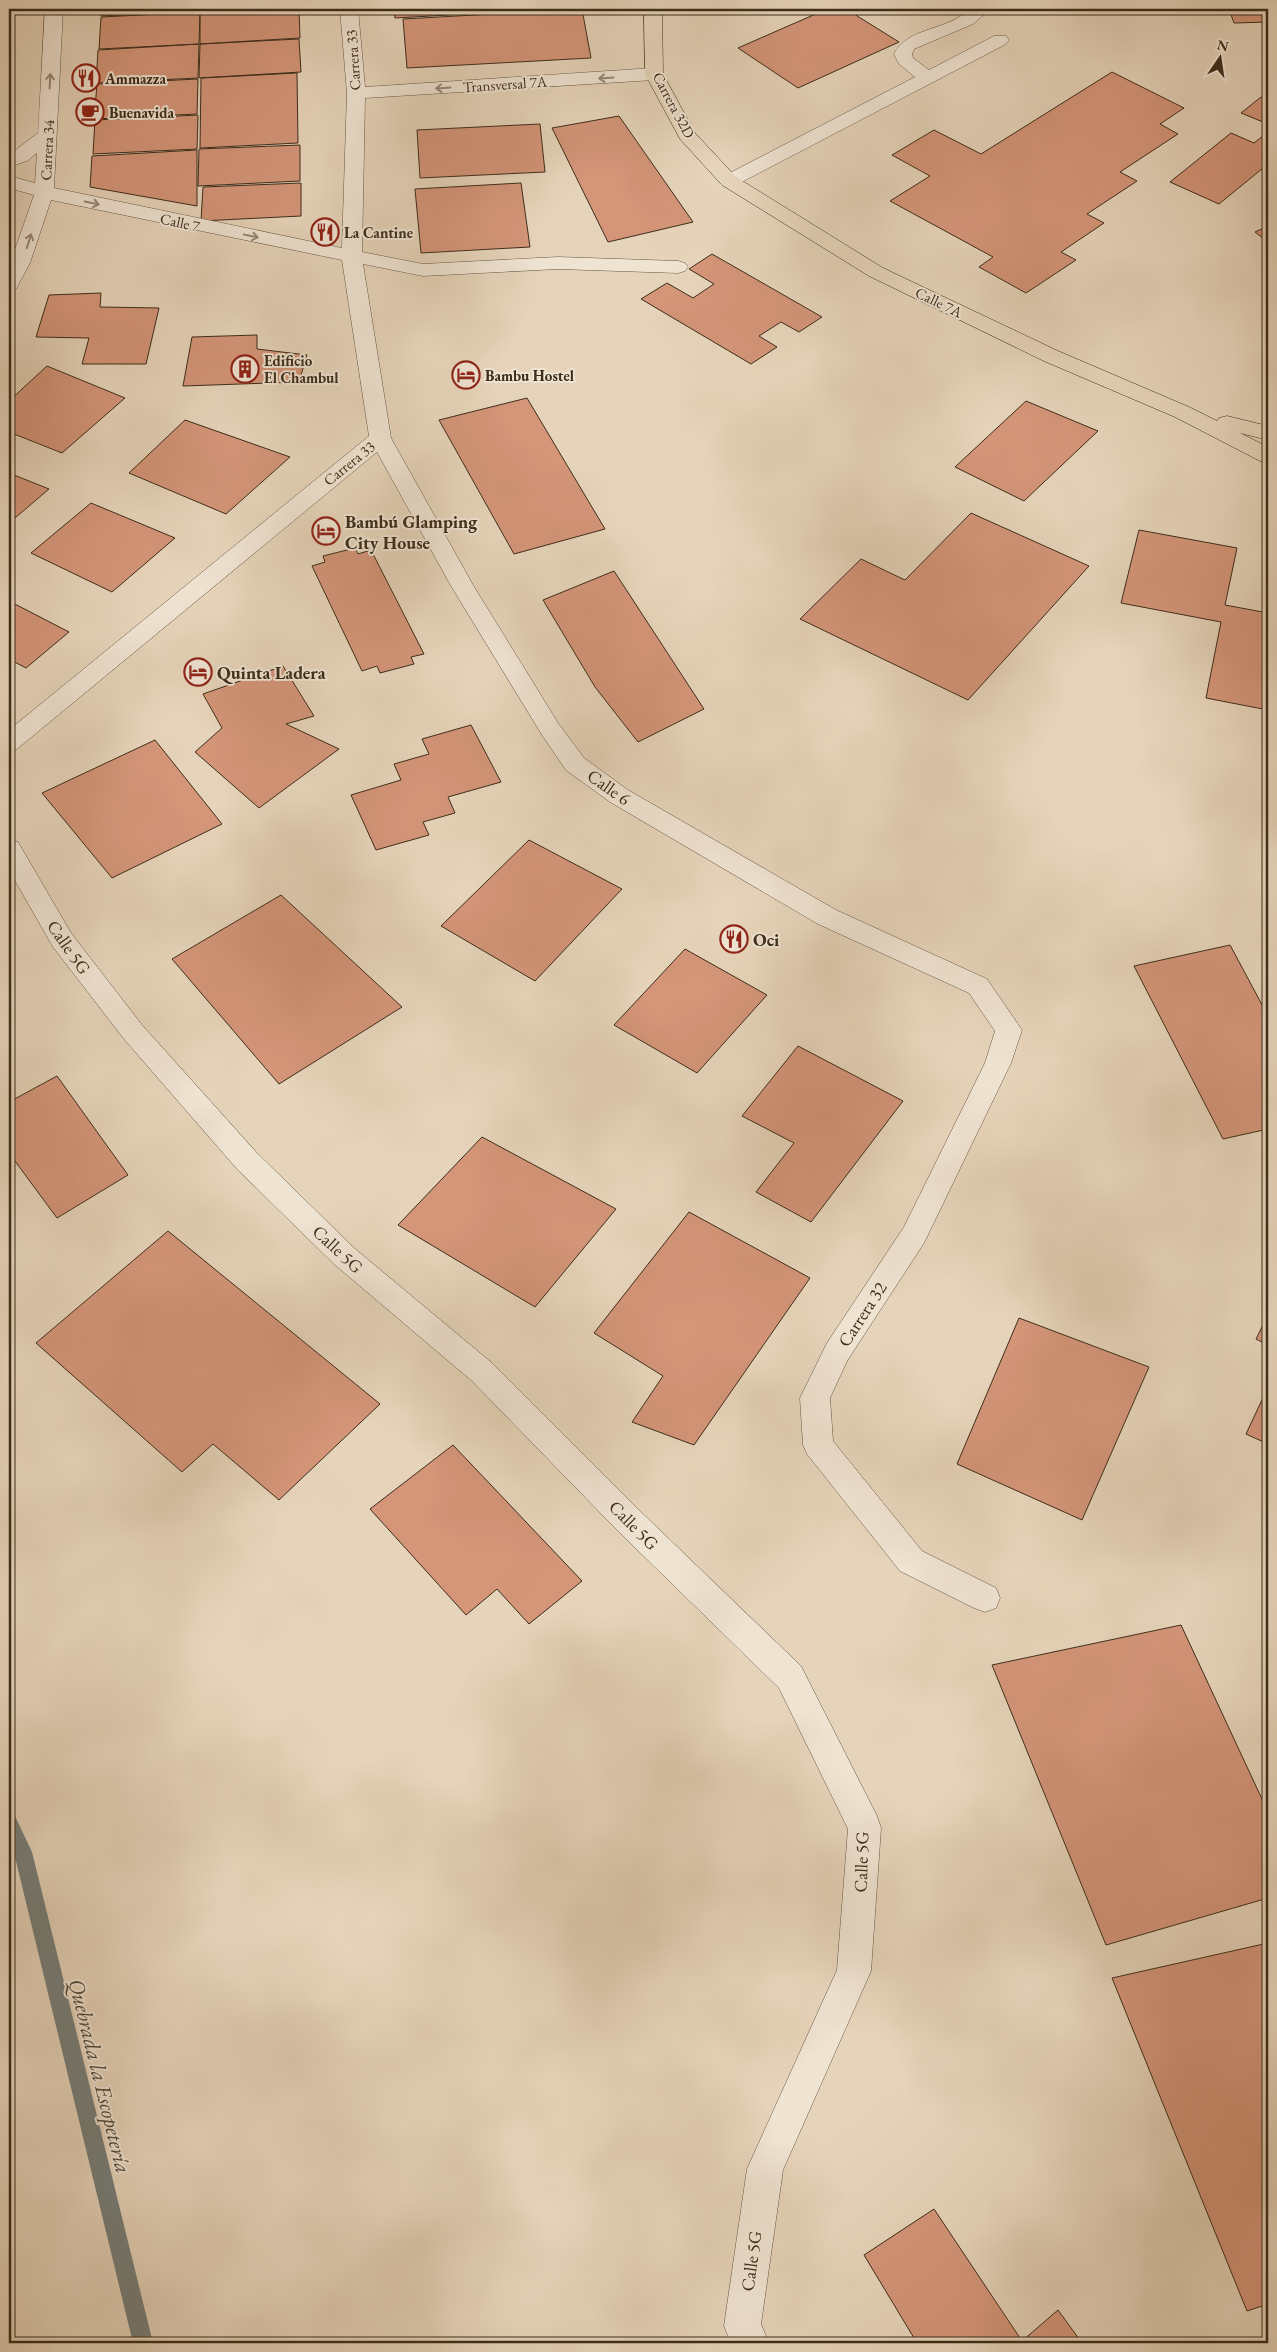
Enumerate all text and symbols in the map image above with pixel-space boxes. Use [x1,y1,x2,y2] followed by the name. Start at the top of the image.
[341,29,365,91] street label: Carrera 33
[1194,32,1244,82] north arrow
[1215,35,1231,56] text: N
[71,63,101,93] restaurant icon: Ammazza
[104,69,166,88] place label: Ammazza
[649,69,699,141] street label: Carrera 32D
[462,72,548,96] street label: Transversal 7A
[598,73,614,82] one-way arrow
[46,74,55,90] one-way arrow
[436,83,452,92] one-way arrow
[75,97,105,127] cafe icon: Buenavida
[109,103,175,122] place label: Buenavida
[36,118,58,181] street label: Carrera 34
[84,199,100,209] one-way arrow
[159,209,202,236] street label: Calle 7
[310,217,340,247] restaurant icon: La Cantine
[344,223,413,242] place label: La Cantine
[243,232,259,242] one-way arrow
[25,233,35,249] one-way arrow
[912,282,966,322] street label: Calle 7A
[264,351,339,387] place label: Edificio El Chambul
[230,354,260,384] building icon: Edificio El Chambul
[451,360,481,390] hotel icon: Bambu Hostel
[485,366,575,385] place label: Bambu Hostel
[319,436,379,490] street label: Carrera 33
[345,510,478,554] place label: Bambú Glamping City House
[311,516,341,546] hotel icon: Bambú Glamping City House
[183,657,213,687] hotel icon: Quinta Ladera
[217,661,326,684] place label: Quinta Ladera
[583,764,635,810] street label: Calle 6
[42,915,96,979] street label: Calle 5G
[719,924,749,954] restaurant icon: Oci
[753,928,780,951] place label: Oci
[308,1220,368,1278] street label: Calle 5G
[832,1277,892,1351] street label: Carrera 32
[604,1495,664,1555] street label: Calle 5G
[848,1831,874,1893] street label: Calle 5G
[62,1976,138,2176] water label: Quebrada la Escopetería
[735,2229,767,2293] street label: Calle 5G

